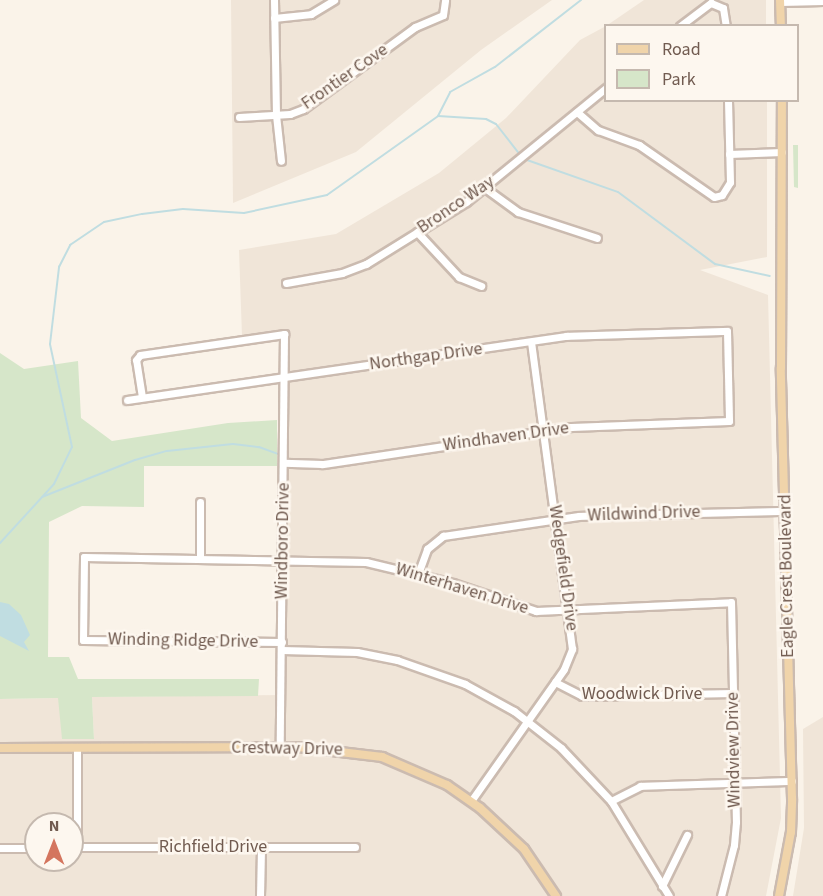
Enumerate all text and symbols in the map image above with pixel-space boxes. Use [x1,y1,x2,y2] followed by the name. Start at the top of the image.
[604,24,799,102] legend
[662,37,701,62] text: Road
[298,39,392,115] street label: Frontier Cove
[662,67,696,92] text: Park
[413,171,499,239] street label: Bronco Way
[368,338,484,376] street label: Northgap Drive
[442,417,570,457] street label: Windhaven Drive
[271,483,295,599] street label: Windboro Drive
[775,494,799,658] street label: Eagle Crest Boulevard
[587,501,701,527] street label: Wildwind Drive
[543,504,583,632] street label: Wedgefield Drive
[393,558,531,620] street label: Winterhaven Drive
[108,629,258,653] street label: Winding Ridge Drive
[582,683,702,705] street label: Woodwick Drive
[722,692,746,808] street label: Windview Drive
[231,737,343,761] street label: Crestway Drive
[24,812,84,872] north arrow
[49,815,59,837] text: N
[159,836,267,858] street label: Richfield Drive

